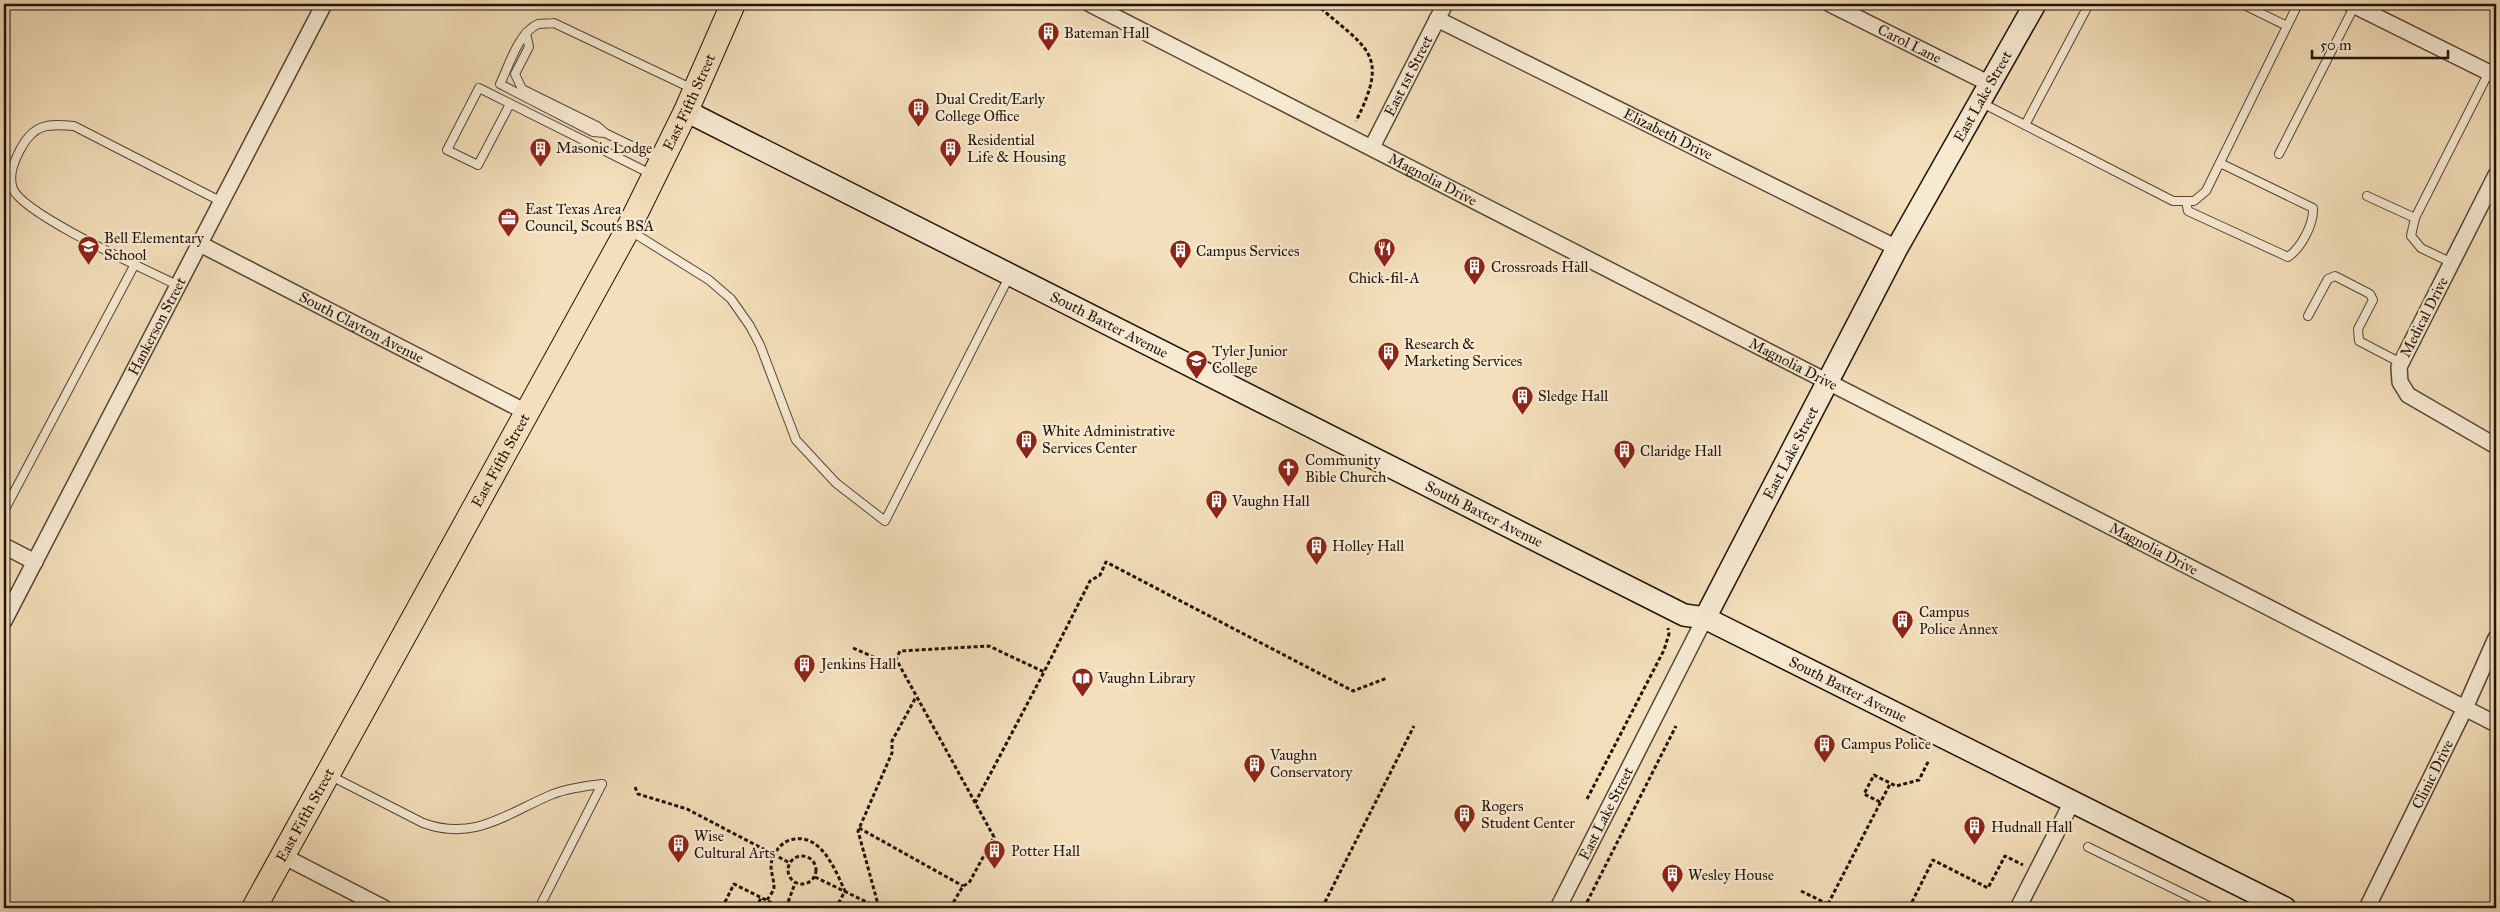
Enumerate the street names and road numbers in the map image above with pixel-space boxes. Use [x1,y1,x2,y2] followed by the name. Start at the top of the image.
[1875,20,1944,67] street label: Carol Lane
[1380,32,1437,119] street label: East 1st Street
[1950,47,2016,145] street label: East Lake Street
[659,50,719,153] street label: East Fifth Street
[1620,104,1716,164] street label: Elizabeth Drive
[1385,149,1480,210] street label: Magnolia Drive
[124,274,190,378] street label: Hankerson Street
[2396,274,2452,360] street label: Medical Drive
[1047,287,1171,362] street label: South Baxter Avenue
[296,288,427,367] street label: South Clayton Avenue
[1746,334,1840,394] street label: Magnolia Drive
[1759,403,1823,502] street label: East Lake Street
[467,410,534,510] street label: East Fifth Street
[1422,477,1546,551] street label: South Baxter Avenue
[2106,519,2201,579] street label: Magnolia Drive
[1786,652,1910,726] street label: South Baxter Avenue
[2408,737,2457,812] street label: Clinic Drive
[1575,763,1637,863] street label: East Lake Street
[272,765,339,865] street label: East Fifth Street

